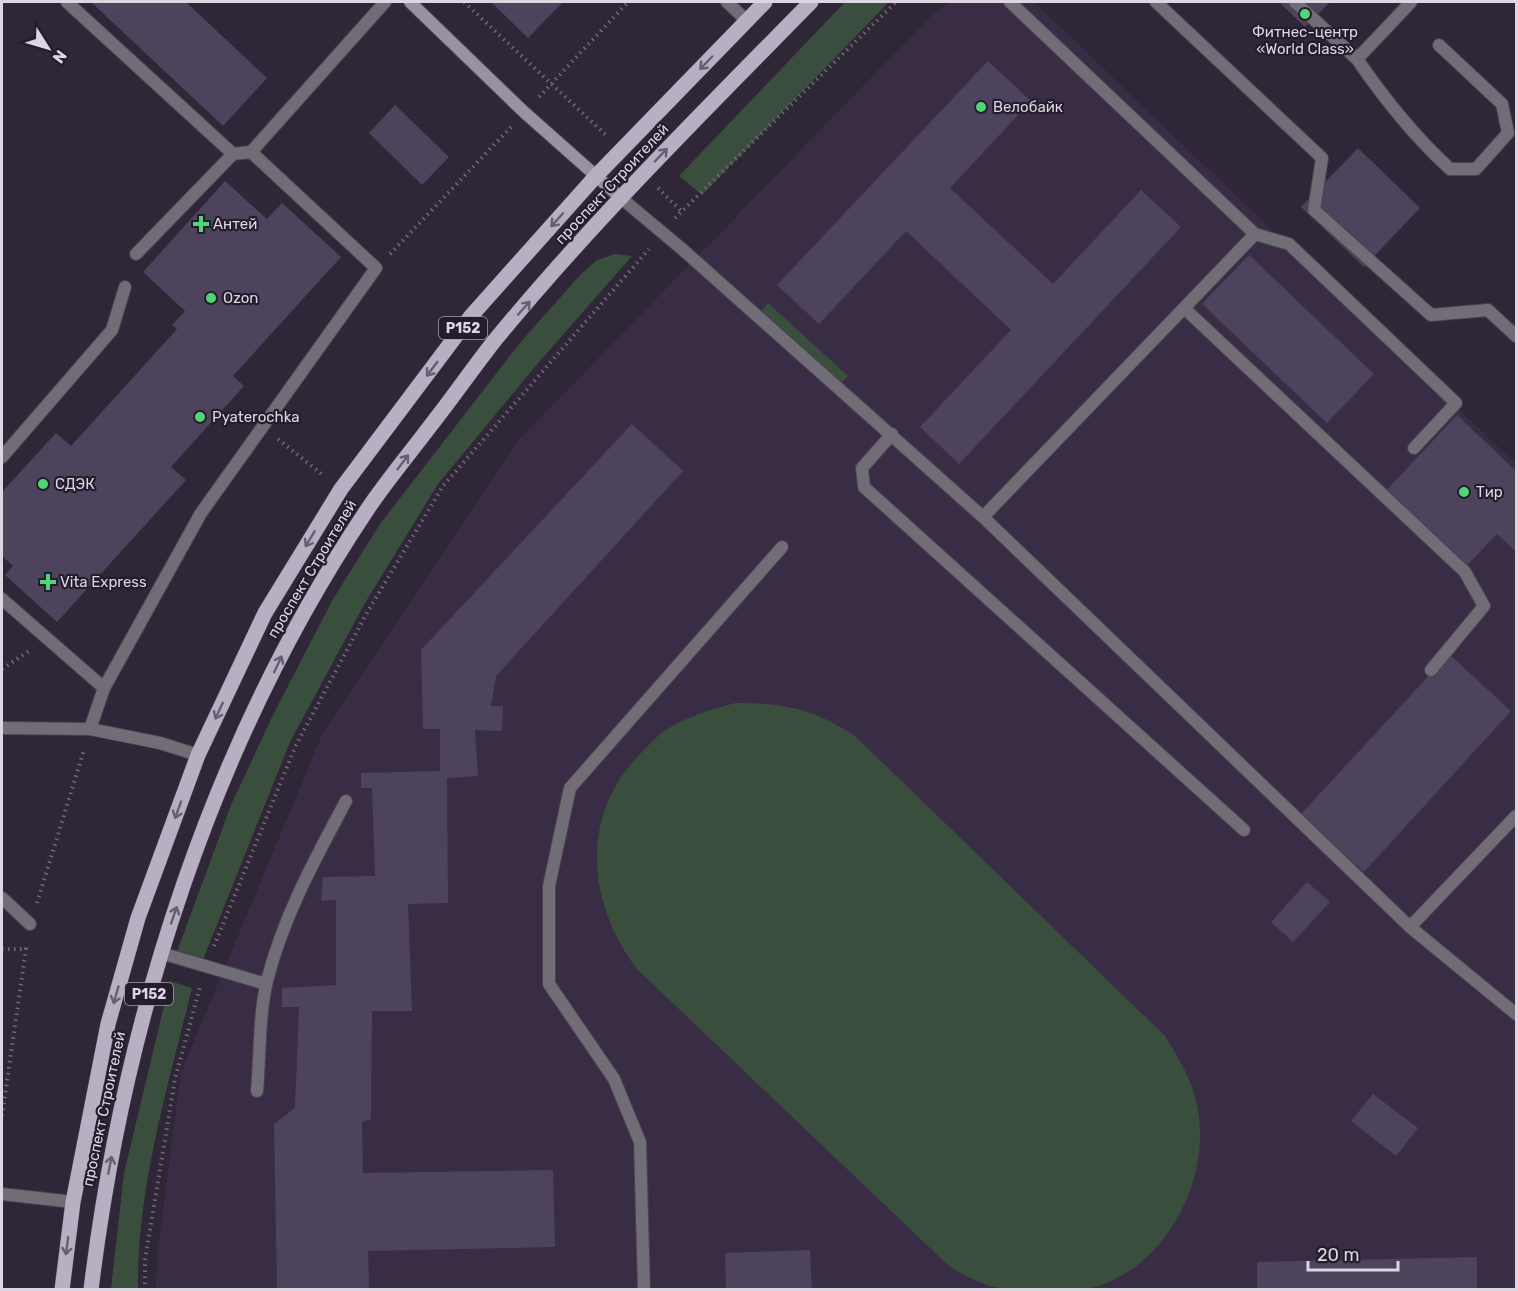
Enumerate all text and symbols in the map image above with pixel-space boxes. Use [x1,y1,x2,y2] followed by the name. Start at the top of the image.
[1298,7,1312,21] marker: Фитнес-центр «World Class»
[18,18,78,78] north arrow
[1252,23,1358,58] place label: Фитнес-центр «World Class»
[49,46,71,67] text: N
[699,55,713,70] one-way arrow
[993,98,1063,116] place label: Велобайк
[974,100,988,114] marker: Велобайк
[552,120,672,248] street label: проспект Строителей
[654,148,668,163] one-way arrow
[550,212,564,227] one-way arrow
[213,215,257,233] place label: Антей
[194,217,208,231] marker: Антей
[223,289,258,307] place label: Ozon
[204,291,218,305] marker: Ozon
[517,301,531,316] one-way arrow
[439,317,487,339] road number: Р152
[426,360,438,376] one-way arrow
[212,408,300,426] place label: Pyaterochka
[193,410,207,424] marker: Pyaterochka
[397,454,410,470] one-way arrow
[55,475,95,493] place label: СДЭК
[36,477,50,491] marker: СДЭК
[1476,483,1503,501] place label: Тир
[1457,485,1471,499] marker: Тир
[264,497,360,641] street label: проспект Строителей
[304,530,316,547] one-way arrow
[60,573,147,591] place label: Vita Express
[41,575,55,589] marker: Vita Express
[273,655,285,673] one-way arrow
[213,702,225,720] one-way arrow
[171,800,182,819] one-way arrow
[169,906,180,925] one-way arrow
[125,983,173,1005] road number: Р152
[110,985,121,1004] one-way arrow
[79,1030,129,1188] street label: проспект Строителей
[105,1156,116,1175] one-way arrow
[1308,1234,1398,1272] scale bar
[62,1235,73,1255] one-way arrow
[1317,1244,1359,1266] text: 20 m

